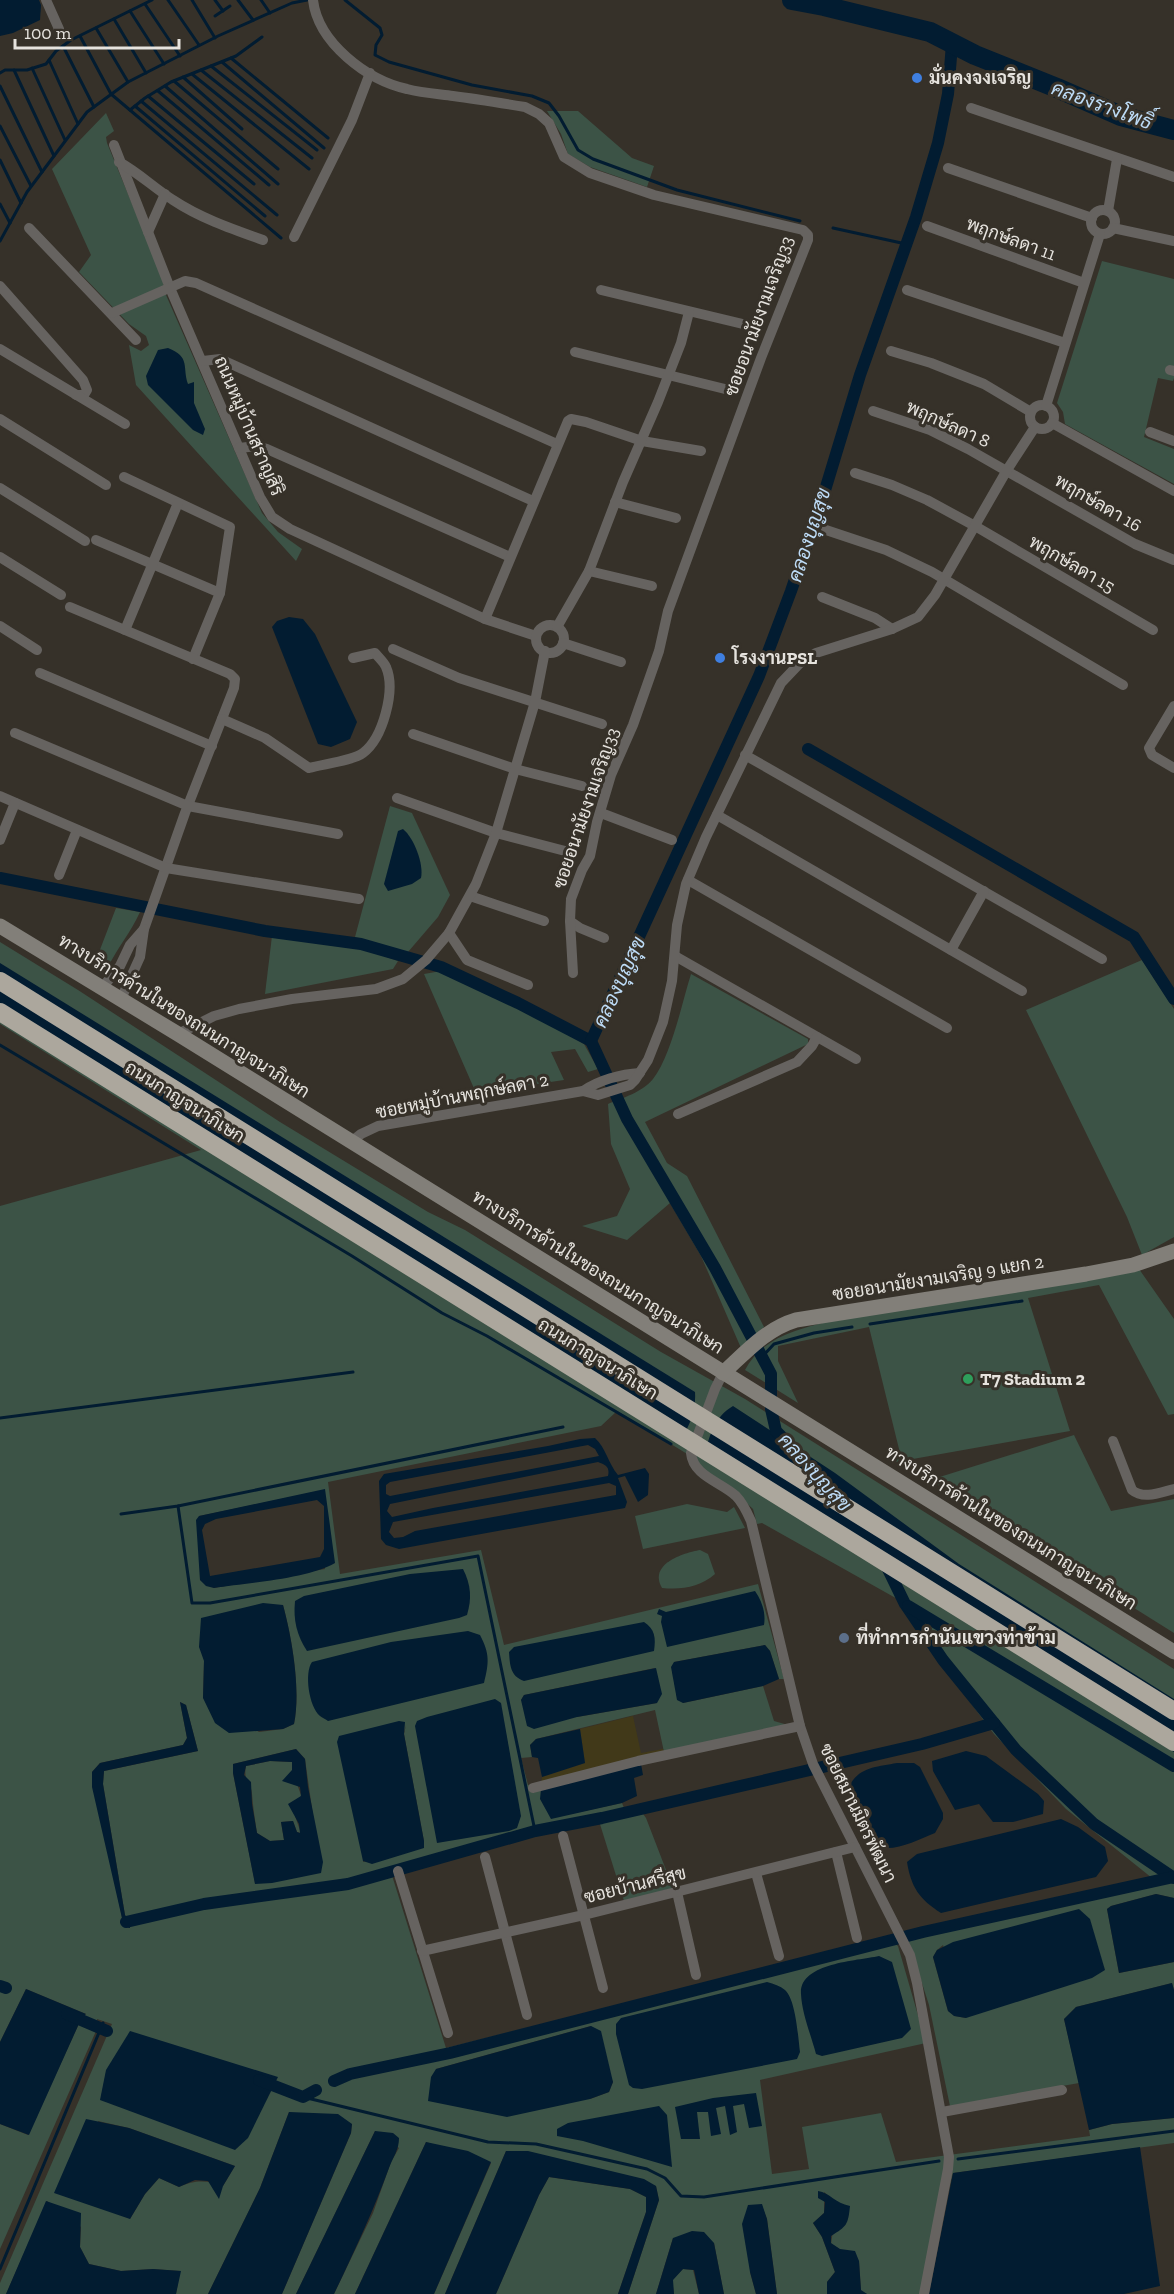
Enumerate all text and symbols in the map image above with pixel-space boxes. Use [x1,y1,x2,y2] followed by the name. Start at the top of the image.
[15,12,178,50] scale bar
[24,22,72,44] text: 100 m
[929,63,1031,89] place label: มั่นคงจงเจริญ
[1048,70,1161,136] water label: คลองรางโพธิ์
[910,71,924,85] marker: มั่นคงจงเจริญ
[963,211,1060,265] street label: พฤกษ์ลดา 11
[720,233,798,399] street label: ซอยอนามัยงามเจริญ33
[208,352,289,500] street label: ถนนหมู่บ้านสราญสิริ
[903,394,994,452] street label: พฤกษ์ลดา 8
[1051,468,1146,537] street label: พฤกษ์ลดา 16
[783,485,837,586] water label: คลองบุญสุข
[1025,529,1120,598] street label: พฤกษ์ลดา 15
[731,645,817,669] place label: โรงงานPSL
[713,651,727,665] marker: โรงงานPSL
[548,724,624,891] street label: ซอยอนามัยงามเจริญ33
[54,929,314,1103] street label: ทางบริการด้านในของถนนกาญจนาภิเษก
[588,933,652,1032] water label: คลองบุญสุข
[121,1057,249,1147] street label: ถนนกาญจนาภิเษก
[373,1067,551,1125] street label: ซอยหมู่บ้านพฤกษ์ลดา 2
[468,1185,728,1359] street label: ทางบริการด้านในของถนนกาญจนาภิเษก
[831,1250,1045,1306] street label: ซอยอนามัยงามเจริญ 9 แยก 2
[534,1314,662,1404] street label: ถนนกาญจนาภิเษก
[980,1368,1086,1390] place label: T7 Stadium 2
[961,1372,975,1386] marker: T7 Stadium 2
[772,1428,857,1518] water label: คลองบุญสุข
[881,1440,1142,1615] street label: ทางบริการด้านในของถนนกาญจนาภิเษก
[856,1622,1056,1649] place label: ที่ทำการกำนันแขวงท่าข้าม
[837,1631,851,1645] marker: ที่ทำการกำนันแขวงท่าข้าม
[815,1740,901,1886] street label: ซอยสมานมิตรพัฒนา
[581,1860,689,1909] street label: ซอยบ้านศรีสุข

